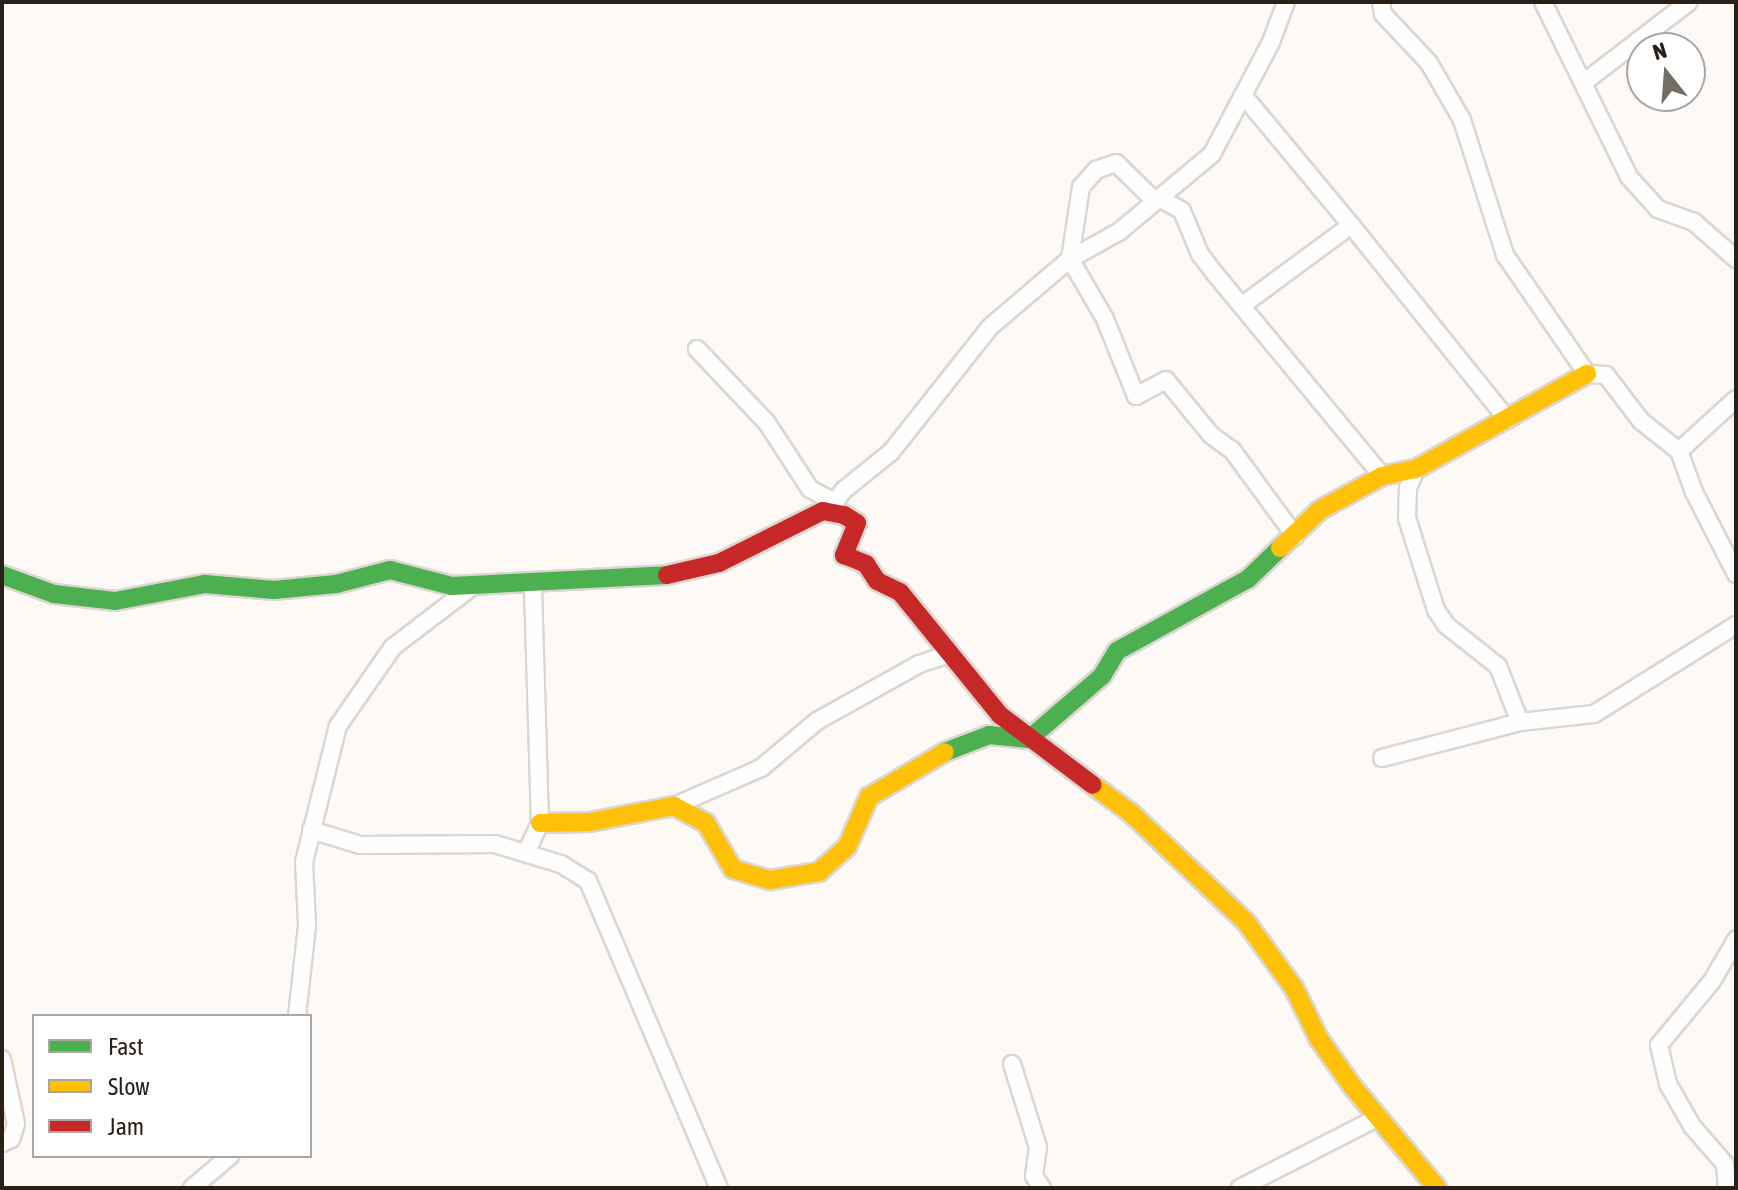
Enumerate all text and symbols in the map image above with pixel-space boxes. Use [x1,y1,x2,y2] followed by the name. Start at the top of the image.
[1626,32,1706,112] north arrow
[1650,37,1670,65] text: N
[32,1014,312,1158] legend
[108,1033,144,1060] text: Fast
[108,1073,150,1100] text: Slow
[108,1113,144,1140] text: Jam

